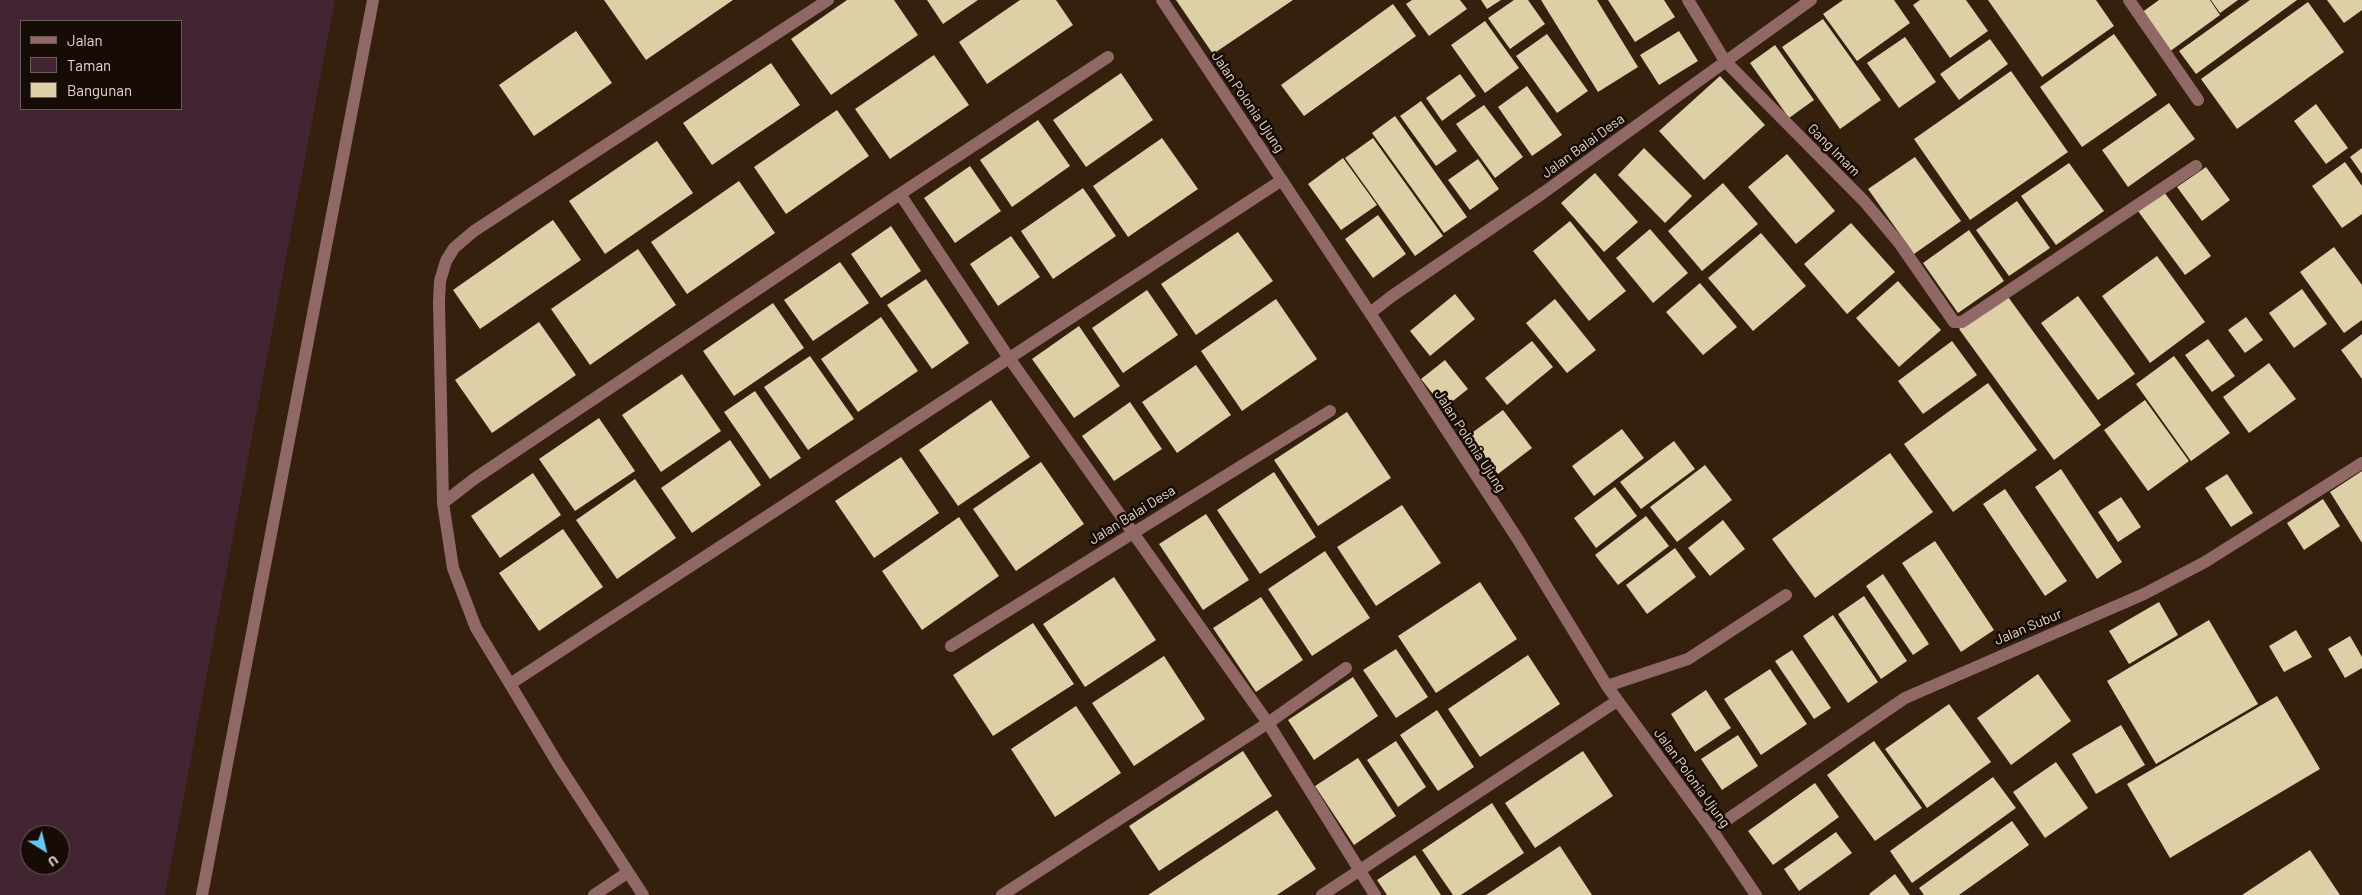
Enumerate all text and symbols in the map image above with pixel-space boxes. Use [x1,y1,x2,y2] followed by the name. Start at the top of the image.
[20,20,182,110] legend
[67,31,103,49] text: Jalan
[1208,48,1288,156] street label: Jalan Polonia Ujung
[67,56,111,74] text: Taman
[67,81,132,99] text: Bangunan
[1538,110,1628,182] street label: Jalan Balai Desa
[1804,120,1864,180] street label: Gang Imam
[1431,387,1509,495] street label: Jalan Polonia Ujung
[1086,482,1178,548] street label: Jalan Balai Desa
[1992,605,2064,649] street label: Jalan Subur
[1650,725,1734,831] street label: Jalan Polonia Ujung
[20,825,70,875] north arrow
[45,852,62,871] text: U

